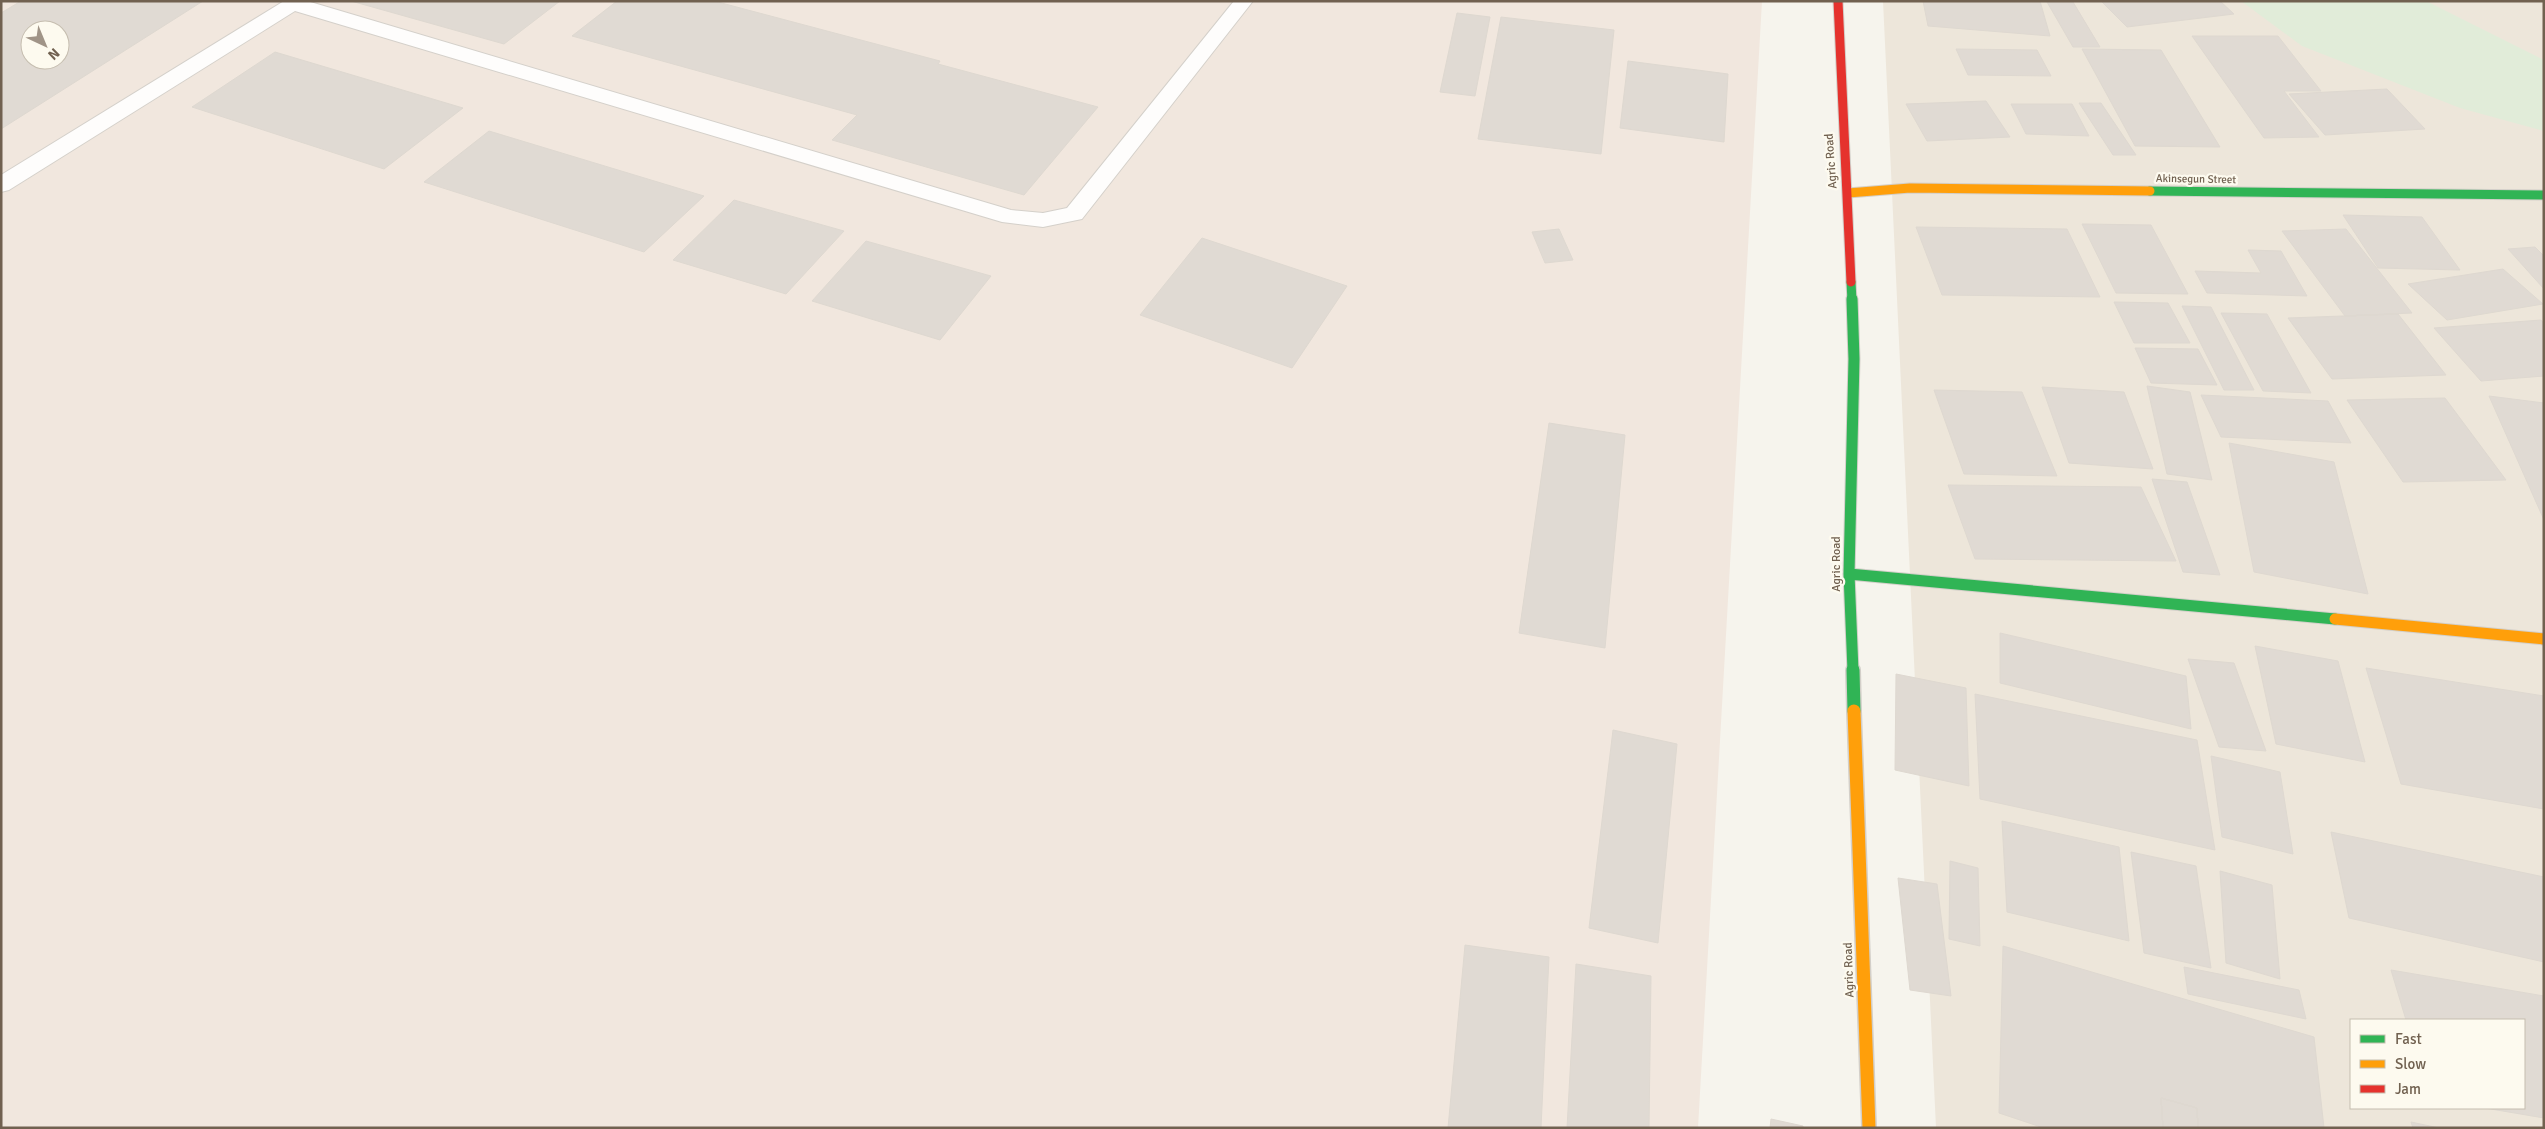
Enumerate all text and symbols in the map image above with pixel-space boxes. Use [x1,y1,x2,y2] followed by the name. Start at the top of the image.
[20,20,70,70] north arrow
[44,44,63,63] text: N
[1822,133,1840,189] street label: Agric Road
[2156,172,2236,186] street label: Akinsegun Street
[1829,536,1844,592] street label: Agric Road
[1841,942,1857,998] street label: Agric Road
[2350,1019,2525,1109] legend
[2395,1030,2422,1048] text: Fast
[2395,1055,2426,1073] text: Slow
[2395,1080,2421,1098] text: Jam

